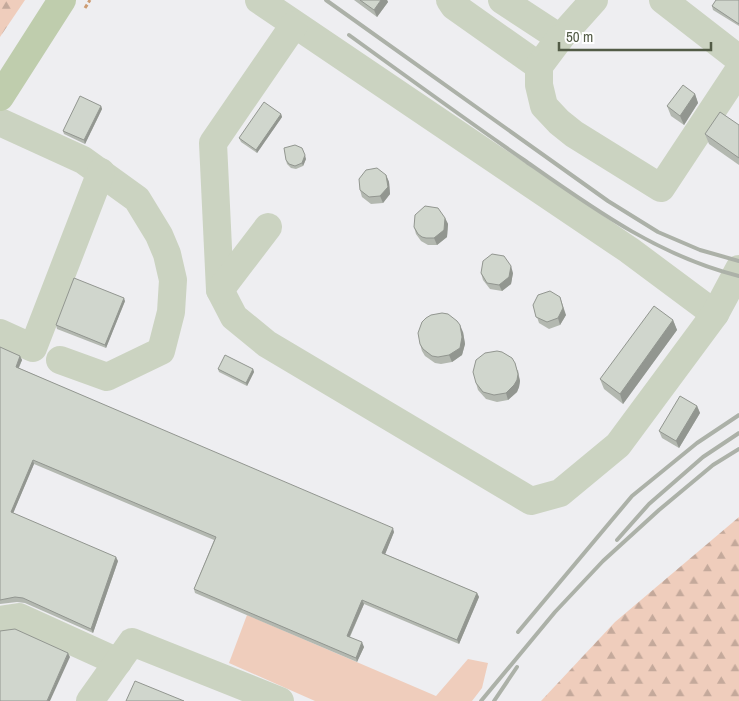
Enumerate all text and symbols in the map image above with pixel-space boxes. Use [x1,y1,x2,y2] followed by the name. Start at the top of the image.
[559,20,712,52] scale bar
[566,26,593,47] text: 50 m

